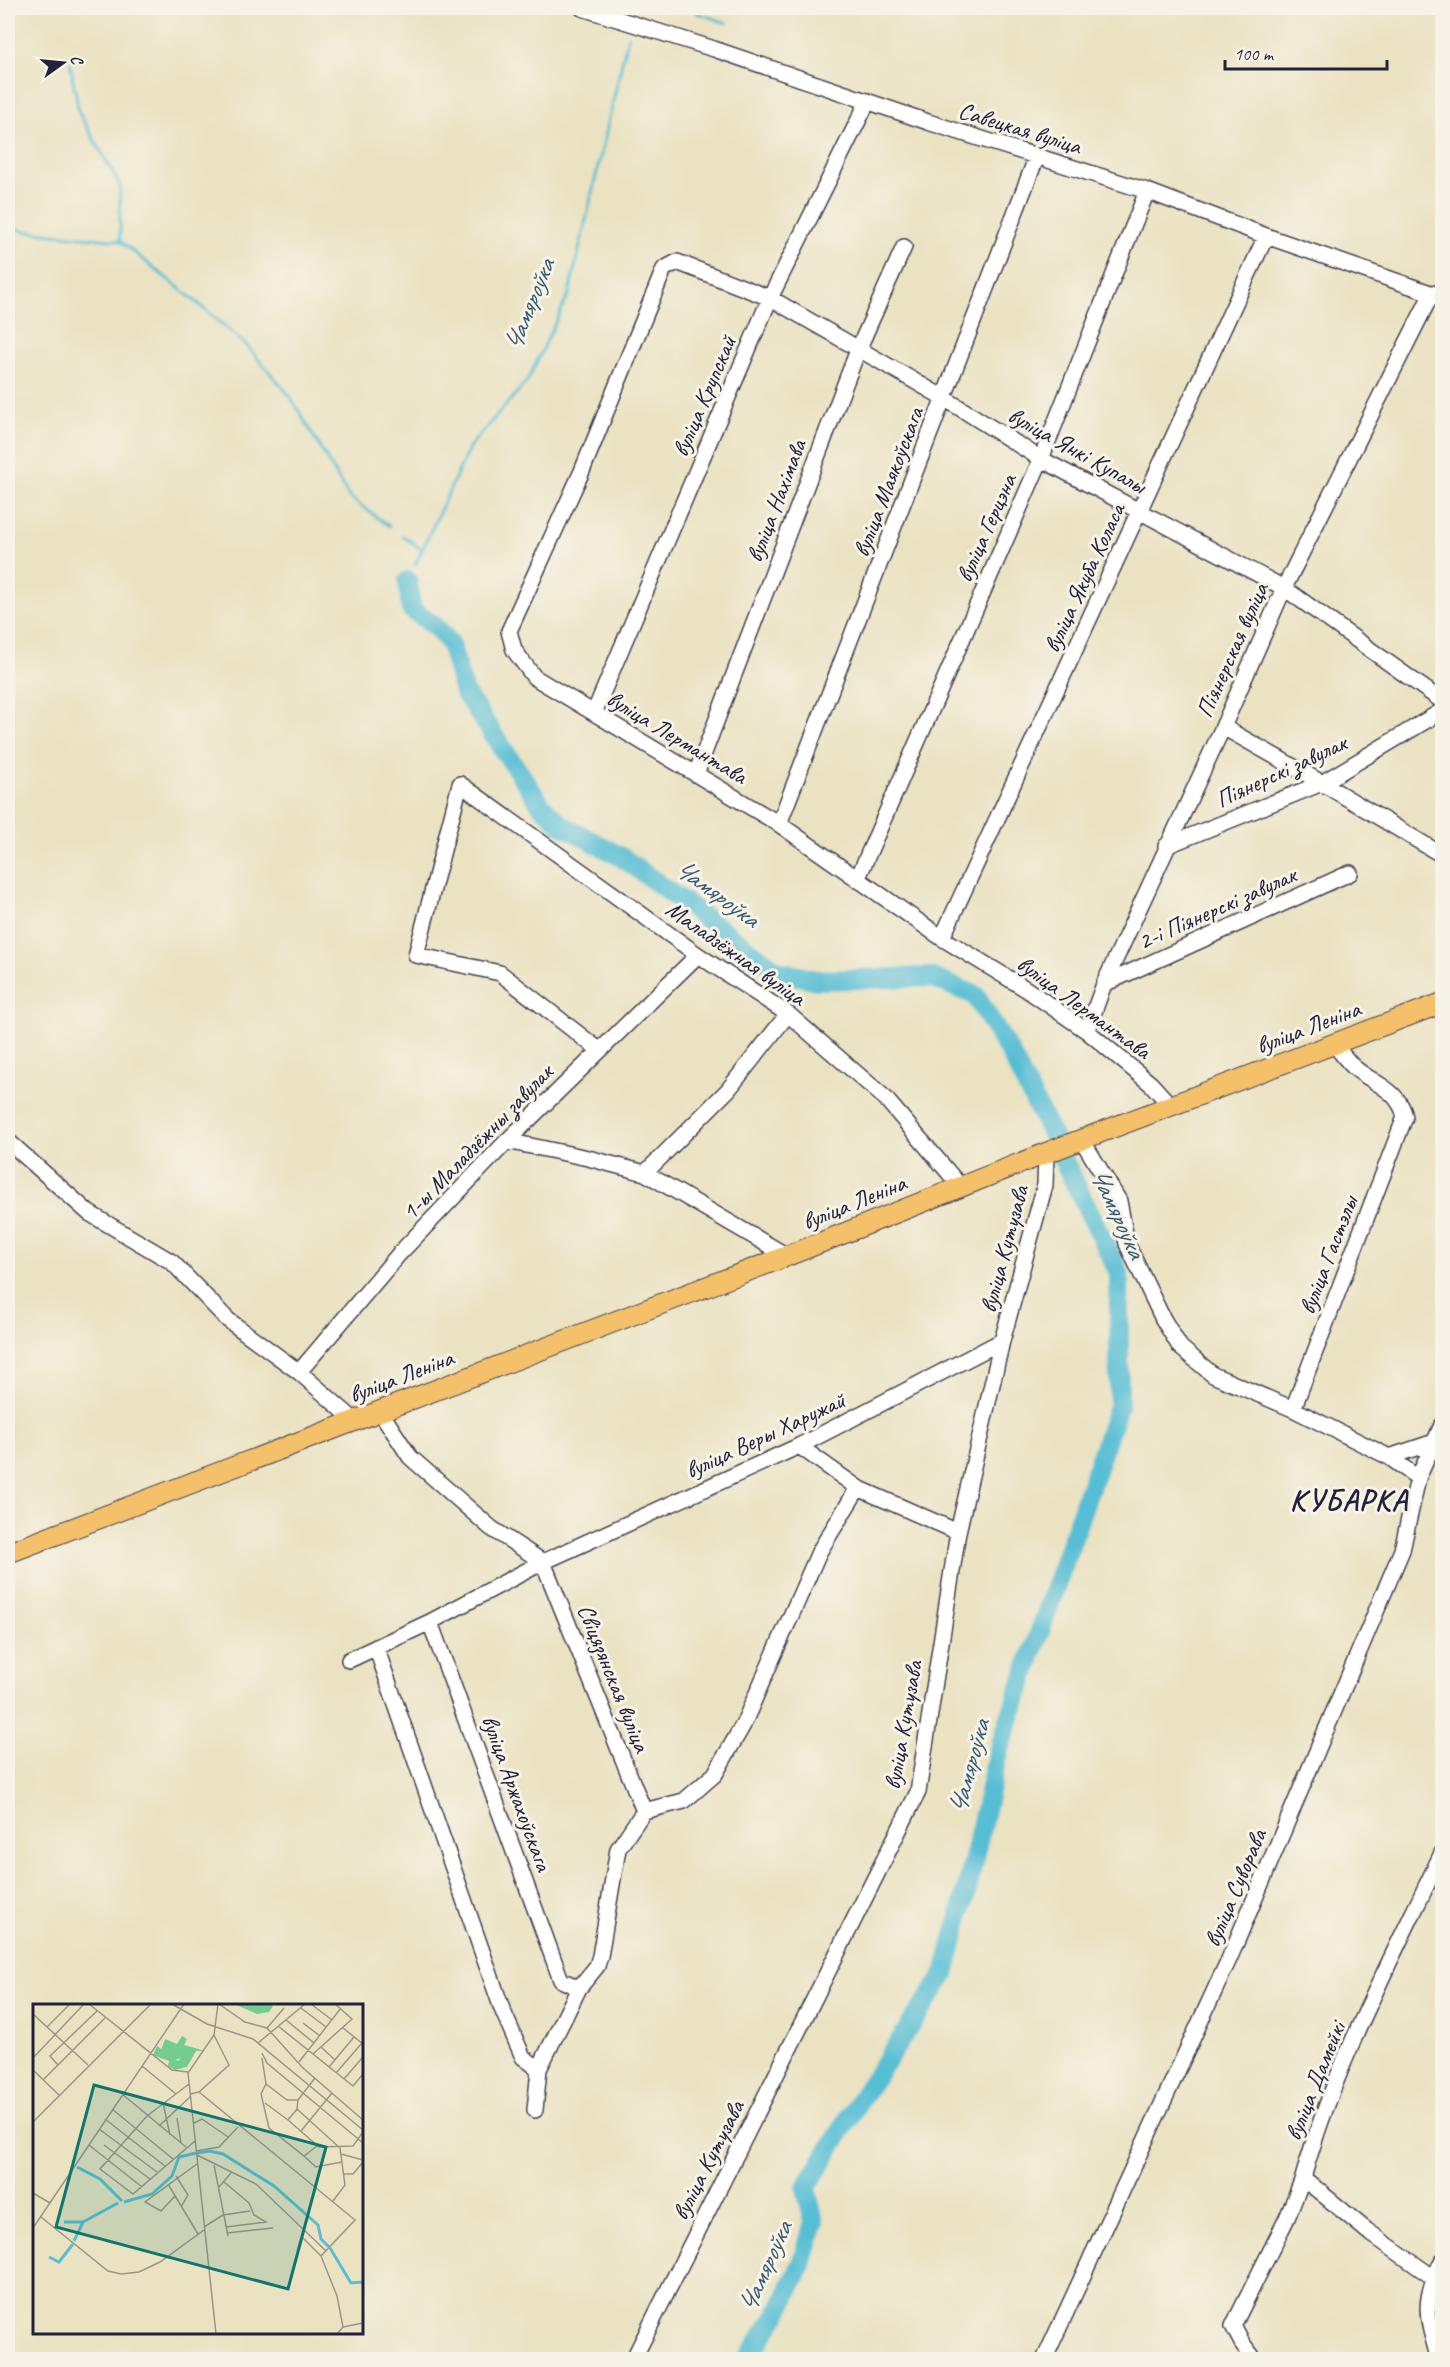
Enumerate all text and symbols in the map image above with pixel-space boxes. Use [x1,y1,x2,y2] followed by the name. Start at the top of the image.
[33,33,93,93] north arrow
[1225,33,1387,71] scale bar
[1234,43,1275,65] text: 100 m
[66,53,88,68] text: С
[955,95,1087,161] street label: Савецкая вуліца
[496,252,563,356] water label: Чамяроўка
[665,329,744,461] street label: вуліца Крупскай
[1003,400,1153,501] street label: вуліца Янкі Купалы
[846,402,931,561] street label: вуліца Маякоўскага
[739,434,814,566] street label: вуліца Нахімава
[949,468,1024,587] street label: вуліца Герцэна
[1036,497,1133,657] street label: вуліца Якуба Коласа
[1189,577,1276,722] street label: Піянерская вуліца
[601,683,754,791] street label: вуліца Лермантава
[1211,727,1354,815] street label: Піянерскі завулак
[668,851,768,936] water label: Чамяроўка
[1133,859,1303,957] street label: 2-і Піянерскі завулак
[660,894,813,1013] street label: Маладзёжная вуліца
[1011,948,1158,1066] street label: вуліца Лермантава
[1252,993,1366,1061] street label: вуліца Леніна
[395,1056,561,1227] street label: 1-ы Маладзёжны завулак
[1083,1163,1154,1266] water label: Чамяроўка
[798,1167,912,1236] street label: вуліца Леніна
[973,1181,1036,1316] street label: вуліца Кутузава
[1292,1190,1365,1318] street label: вуліца Гастэлы
[345,1342,459,1410] street label: вуліца Леніна
[680,1384,852,1485] street label: вуліца Веры Харужай
[1290,1481,1409,1519] district label: КУБАРКА
[571,1600,658,1758] street label: Свіцязянская вуліца
[877,1657,929,1792] street label: вуліца Кутузава
[475,1711,560,1876] street label: вуліца Аржахоўскага
[941,1714,998,1818] water label: Чамяроўка
[1197,1824,1274,1951] street label: вуліца Суворава
[33,2004,363,2334] inset map
[1278,2015,1353,2145] street label: вуліца Дамейкі
[665,2094,752,2225] street label: вуліца Кутузава
[730,2214,801,2318] water label: Чамяроўка

